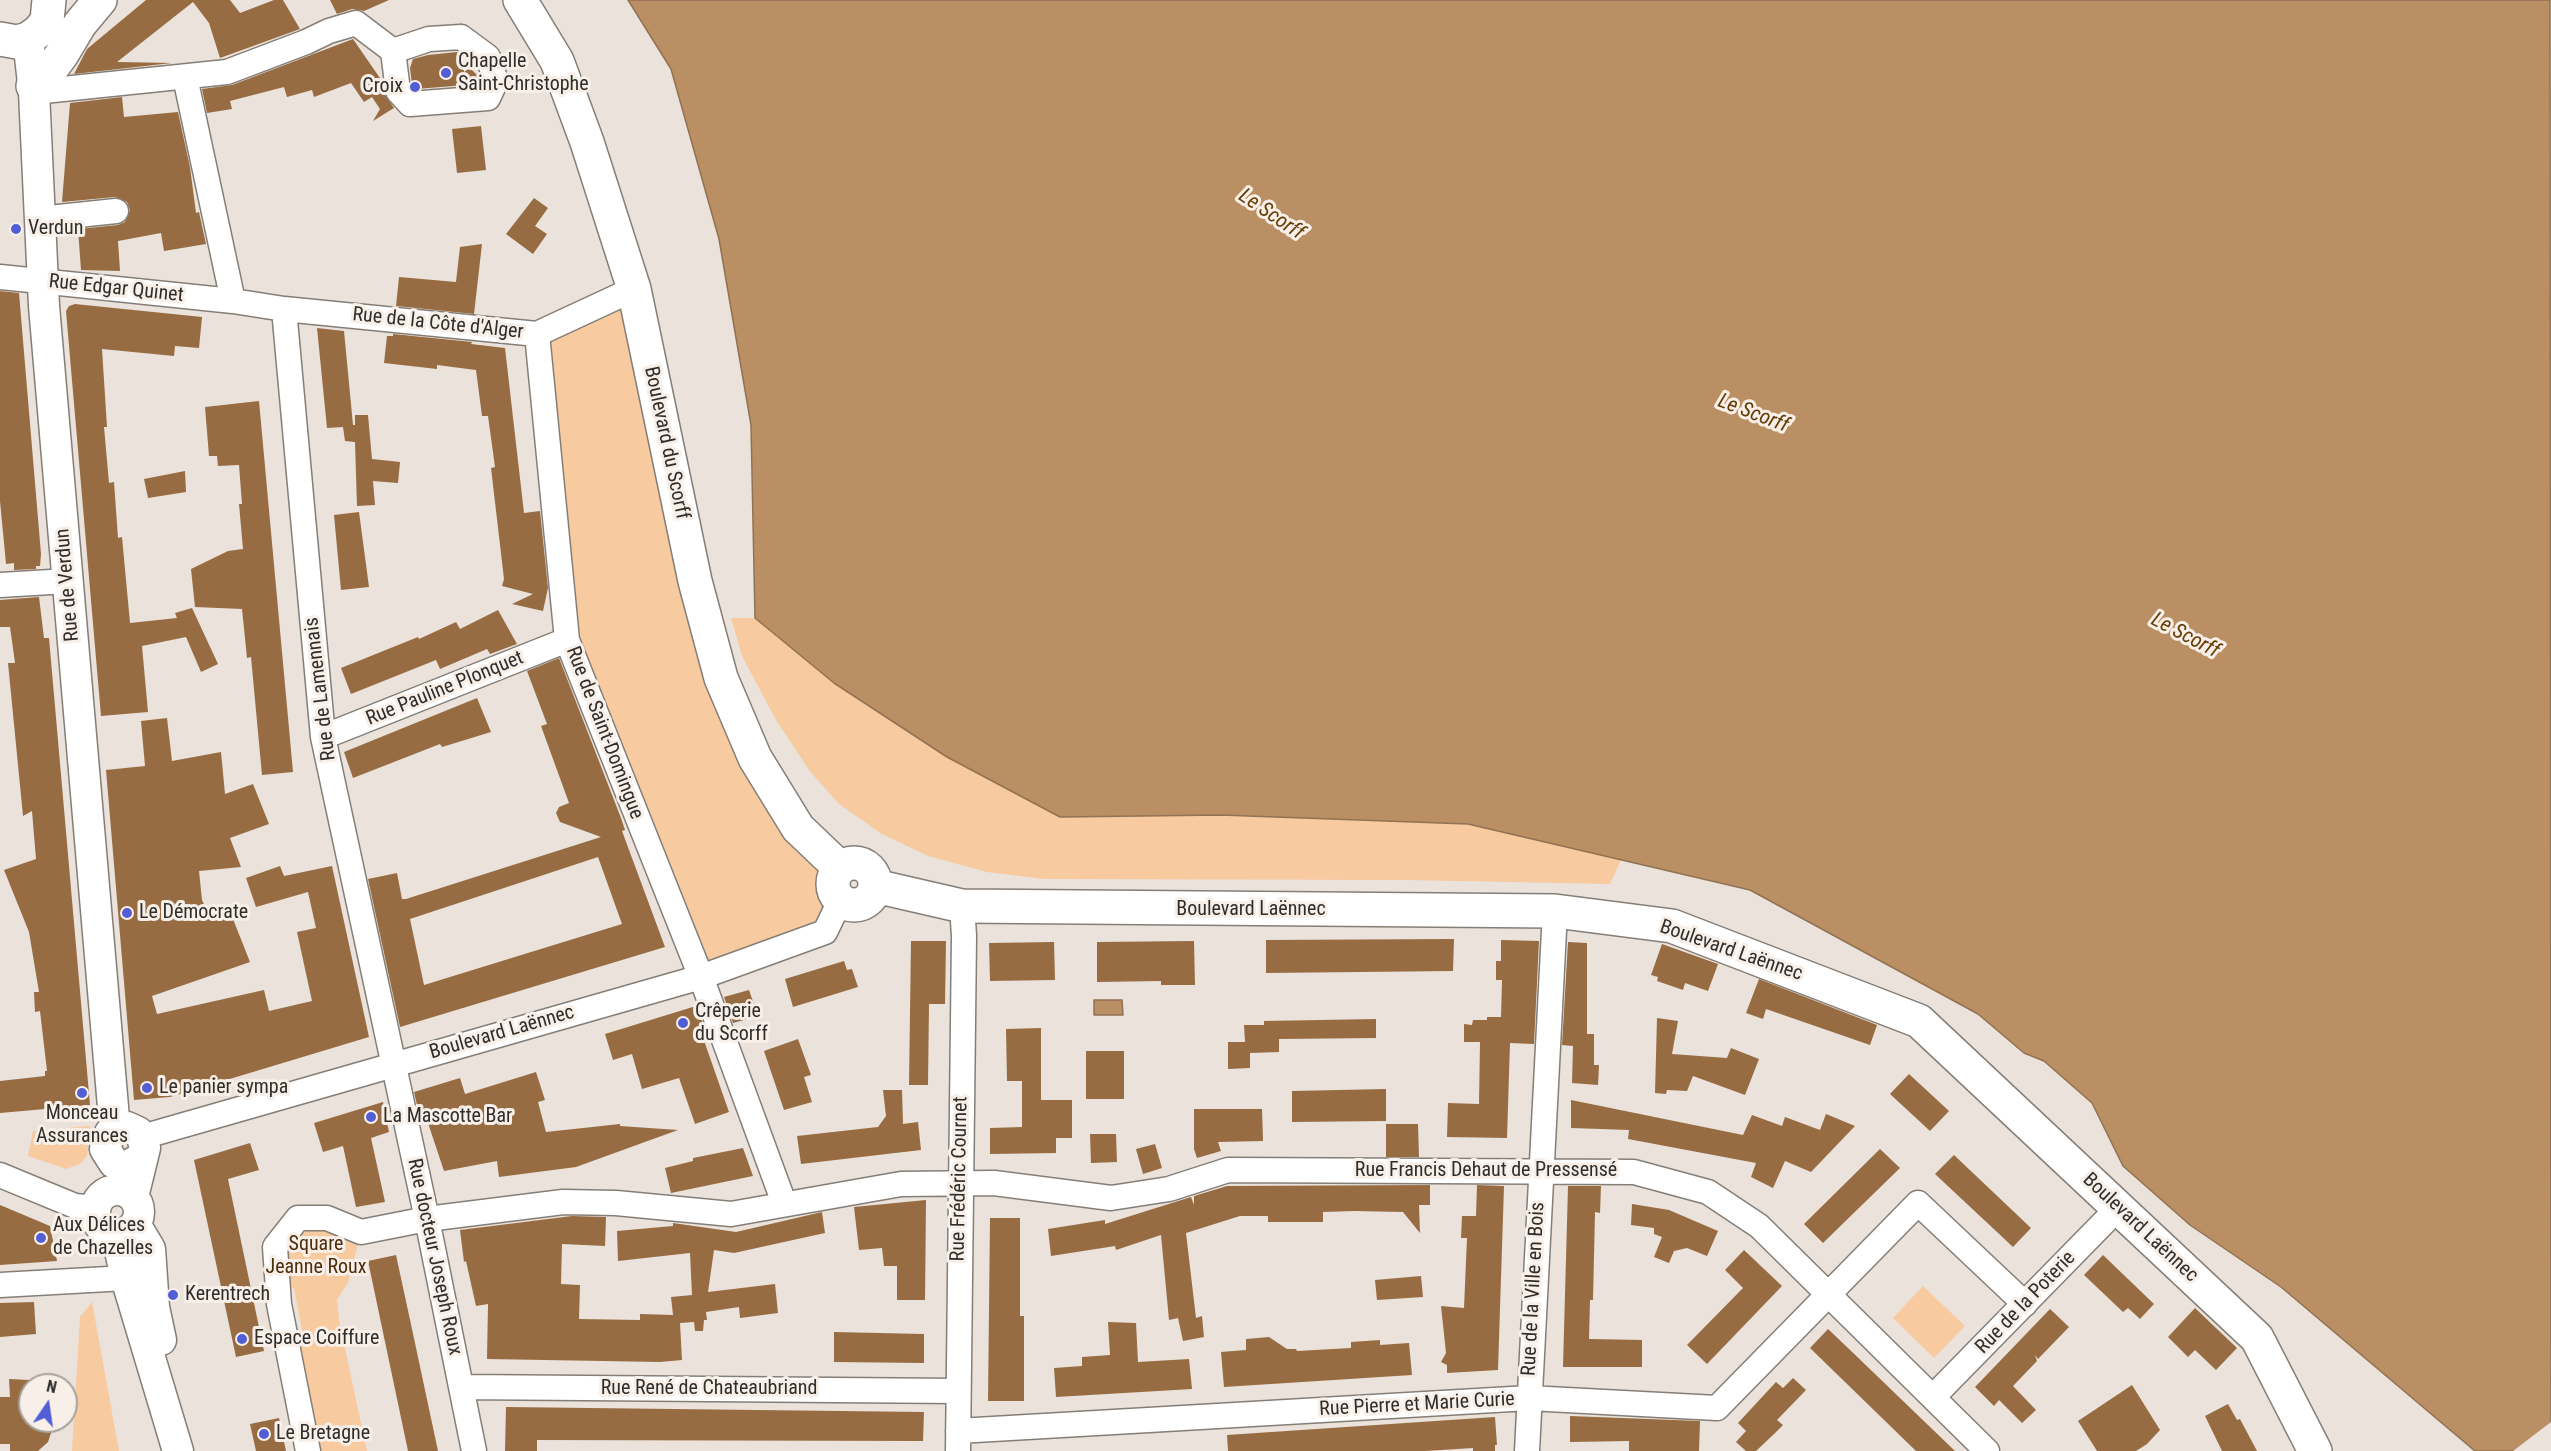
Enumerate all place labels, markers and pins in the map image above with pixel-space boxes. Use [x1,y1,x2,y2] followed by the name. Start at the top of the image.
[458,50,589,97] place label: Chapelle Saint-Christophe
[439,66,453,80] marker: Chapelle Saint-Christophe
[362,75,403,99] place label: Croix
[408,80,422,94] marker: Croix
[28,217,83,241] place label: Verdun
[9,222,23,236] marker: Verdun
[139,901,248,925] place label: Le Démocrate
[120,906,134,920] marker: Le Démocrate
[695,1000,768,1047] place label: Crêperie du Scorff
[676,1016,690,1030] marker: Crêperie du Scorff
[159,1076,288,1100] place label: Le panier sympa
[140,1081,154,1095] marker: Le panier sympa
[75,1086,89,1100] marker: Monceau Assurances
[36,1102,128,1149] place label: Monceau Assurances
[383,1105,512,1129] place label: La Mascotte Bar
[364,1110,378,1124] marker: La Mascotte Bar
[53,1214,153,1261] place label: Aux Délices de Chazelles
[34,1231,48,1245] marker: Aux Délices de Chazelles
[185,1283,270,1307] place label: Kerentrech
[166,1288,180,1302] marker: Kerentrech
[254,1327,379,1351] place label: Espace Coiffure
[235,1332,249,1346] marker: Espace Coiffure
[276,1422,370,1446] place label: Le Bretagne
[257,1427,271,1441] marker: Le Bretagne

